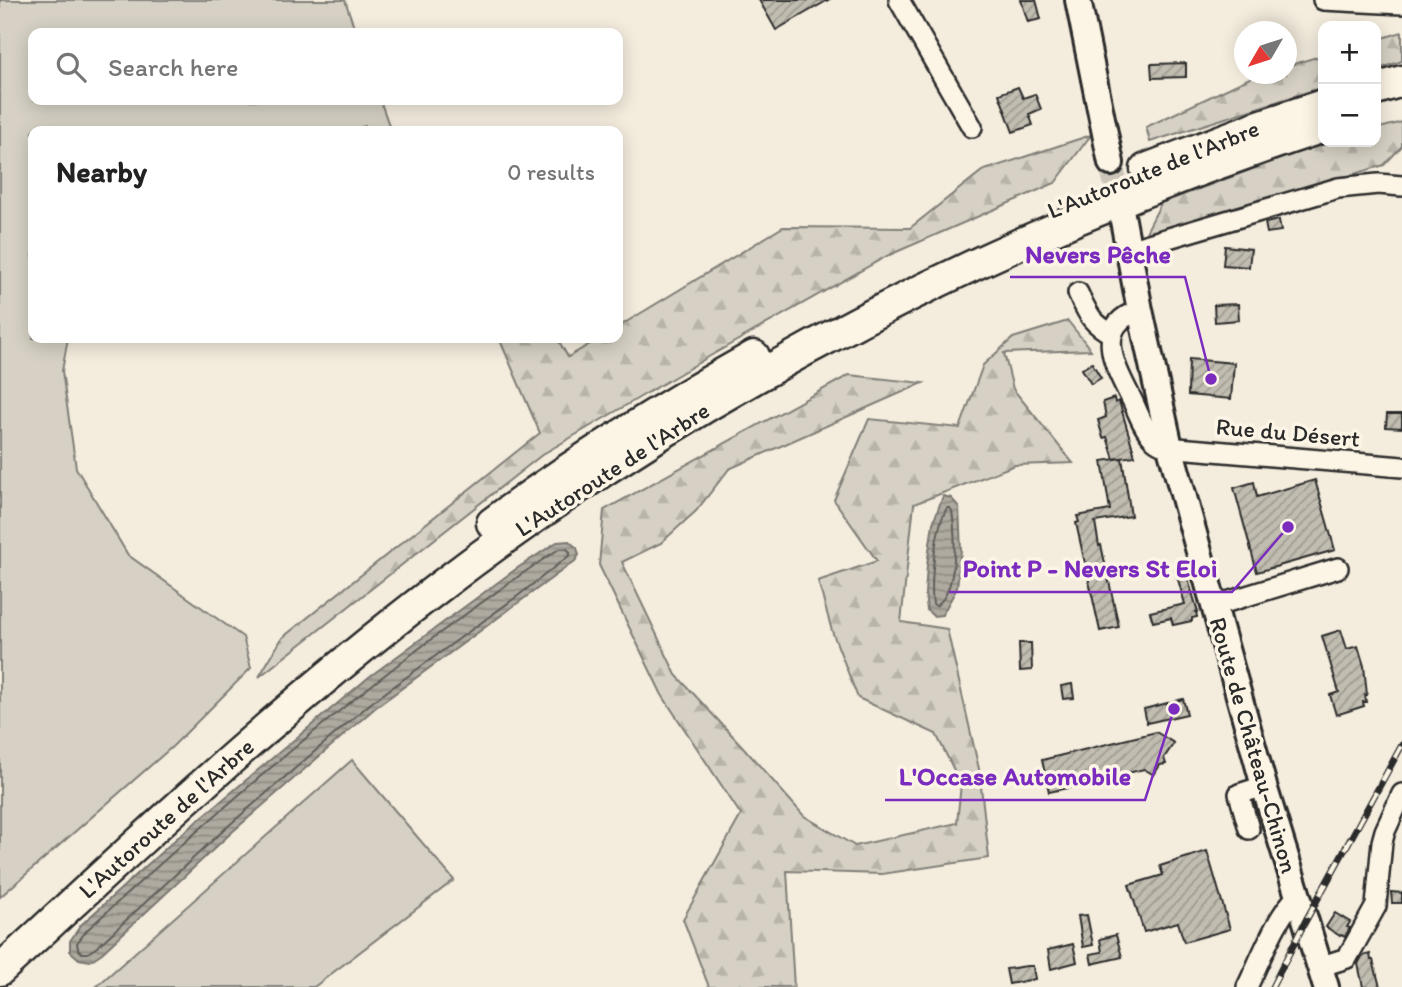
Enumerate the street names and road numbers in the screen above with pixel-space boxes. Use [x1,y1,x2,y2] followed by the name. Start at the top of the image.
[1043,113,1263,225] street label: L'Autoroute de l'Arbre
[509,395,715,543] street label: L'Autoroute de l'Arbre
[1215,411,1361,453] street label: Rue du Désert
[1204,614,1305,877] street label: Route de Château-Chinon
[72,732,260,904] street label: L'Autoroute de l'Arbre

